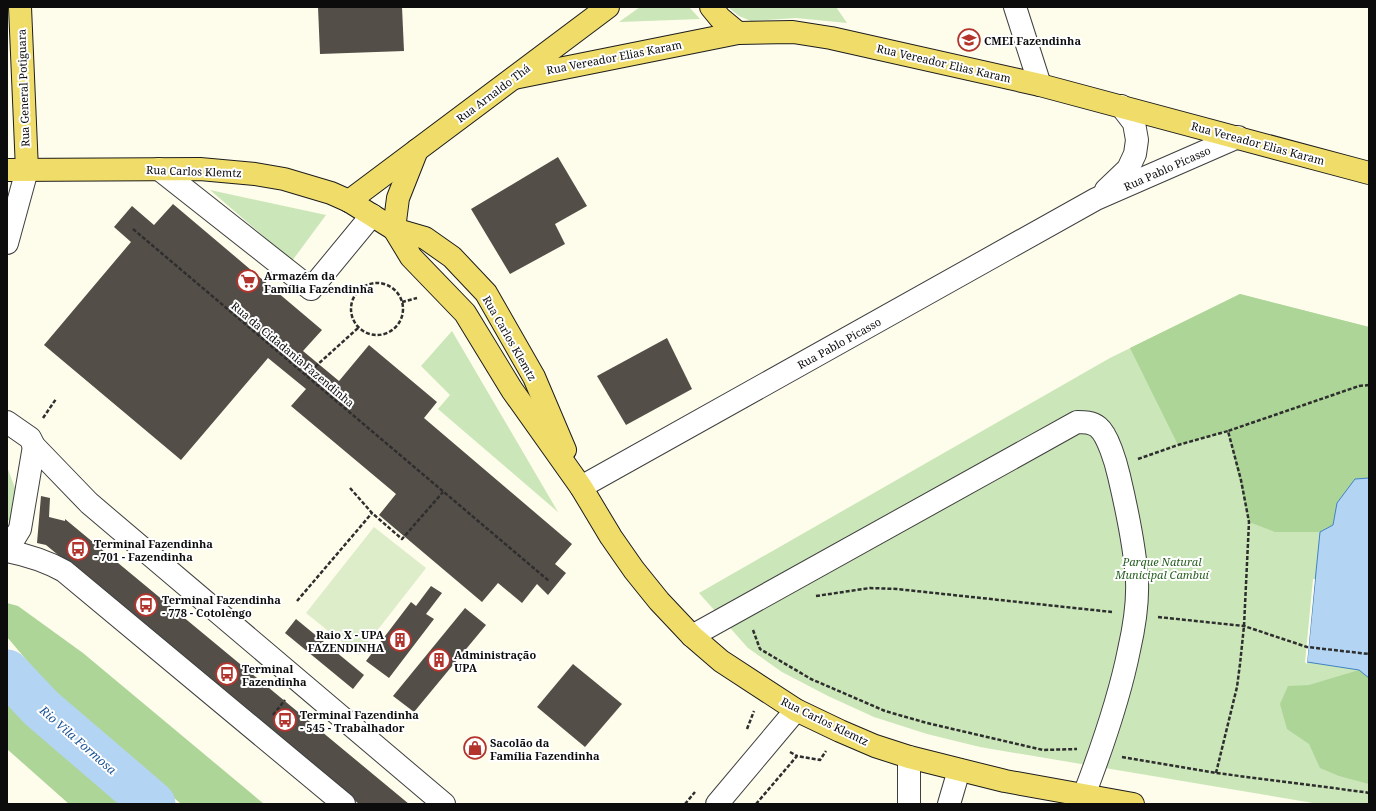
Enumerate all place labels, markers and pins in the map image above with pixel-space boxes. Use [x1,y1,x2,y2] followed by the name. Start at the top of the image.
[956,27,982,53] school or university icon: CMEI Fazendinha
[984,33,1081,48] place label: CMEI Fazendinha
[235,268,261,294] supermarket icon: Armazém da Família Fazendinha
[264,268,374,296] place label: Armazém da Família Fazendinha
[65,536,91,562] bus stop icon: Terminal Fazendinha - 701 - Fazendinha
[94,536,213,564] place label: Terminal Fazendinha - 701 - Fazendinha
[133,592,159,618] bus stop icon: Terminal Fazendinha - 778 - Cotolengo
[162,592,281,620] place label: Terminal Fazendinha - 778 - Cotolengo
[308,627,385,655] place label: Raio X - UPA FAZENDINHA
[387,627,413,653] building icon: Raio X - UPA FAZENDINHA
[426,647,452,673] building icon: Administração UPA
[454,647,536,675] place label: Administração UPA
[214,661,240,687] bus stop icon: Terminal Fazendinha
[242,661,307,689] place label: Terminal Fazendinha
[272,707,298,733] bus stop icon: Terminal Fazendinha - 545 - Trabalhador
[300,707,419,735] place label: Terminal Fazendinha - 545 - Trabalhador
[462,735,488,761] shop icon: Sacolão da Família Fazendinha
[490,735,600,763] place label: Sacolão da Família Fazendinha

